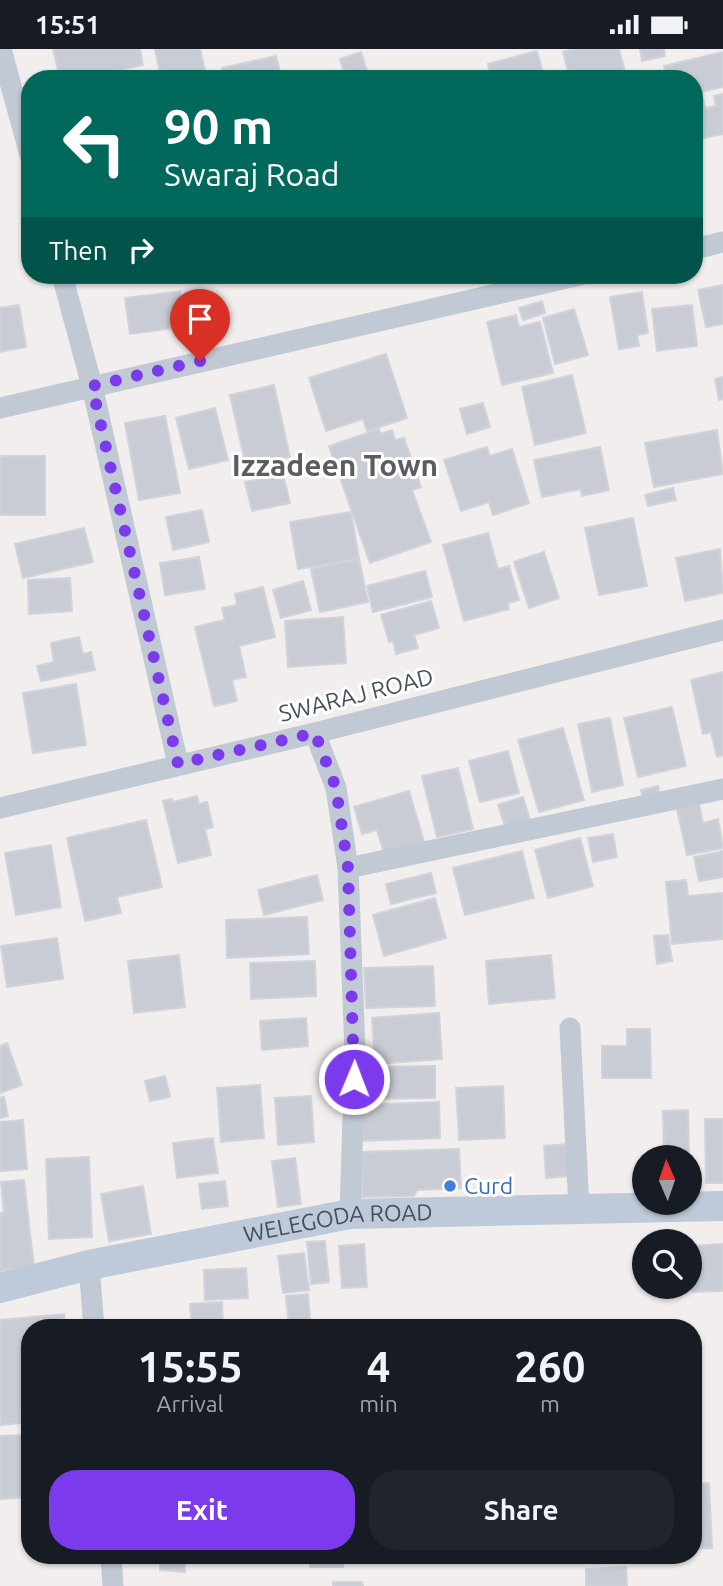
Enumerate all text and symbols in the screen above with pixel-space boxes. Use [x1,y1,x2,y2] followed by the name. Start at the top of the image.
[35,10,100,39] text: 15:51
[49,98,140,189] icon: left
[164,98,273,153] text: 90 m
[164,156,339,192] text: Swaraj Road
[122,231,160,269] icon: right
[49,236,108,265] text: Then
[170,289,230,361] pin
[181,300,219,338] icon: arrive
[232,448,438,482] district label: Izzadeen Town
[276,663,436,726] street label: SWARAJ ROAD
[317,1042,391,1116] position arrow
[632,1145,702,1215] north arrow
[632,1145,702,1299] map controls
[464,1173,513,1198] place label: Curd
[442,1178,458,1194] marker: Curd
[241,1199,433,1247] street label: WELEGODA ROAD
[632,1229,702,1299] button: search
[138,1343,243,1390] text: 15:55
[367,1343,390,1390] text: 4
[514,1343,585,1390] text: 260
[157,1391,224,1416] text: Arrival
[359,1391,398,1416] text: min
[540,1391,560,1416] text: m
[49,1470,355,1550] button: Exit
[369,1470,674,1550] button: Share

